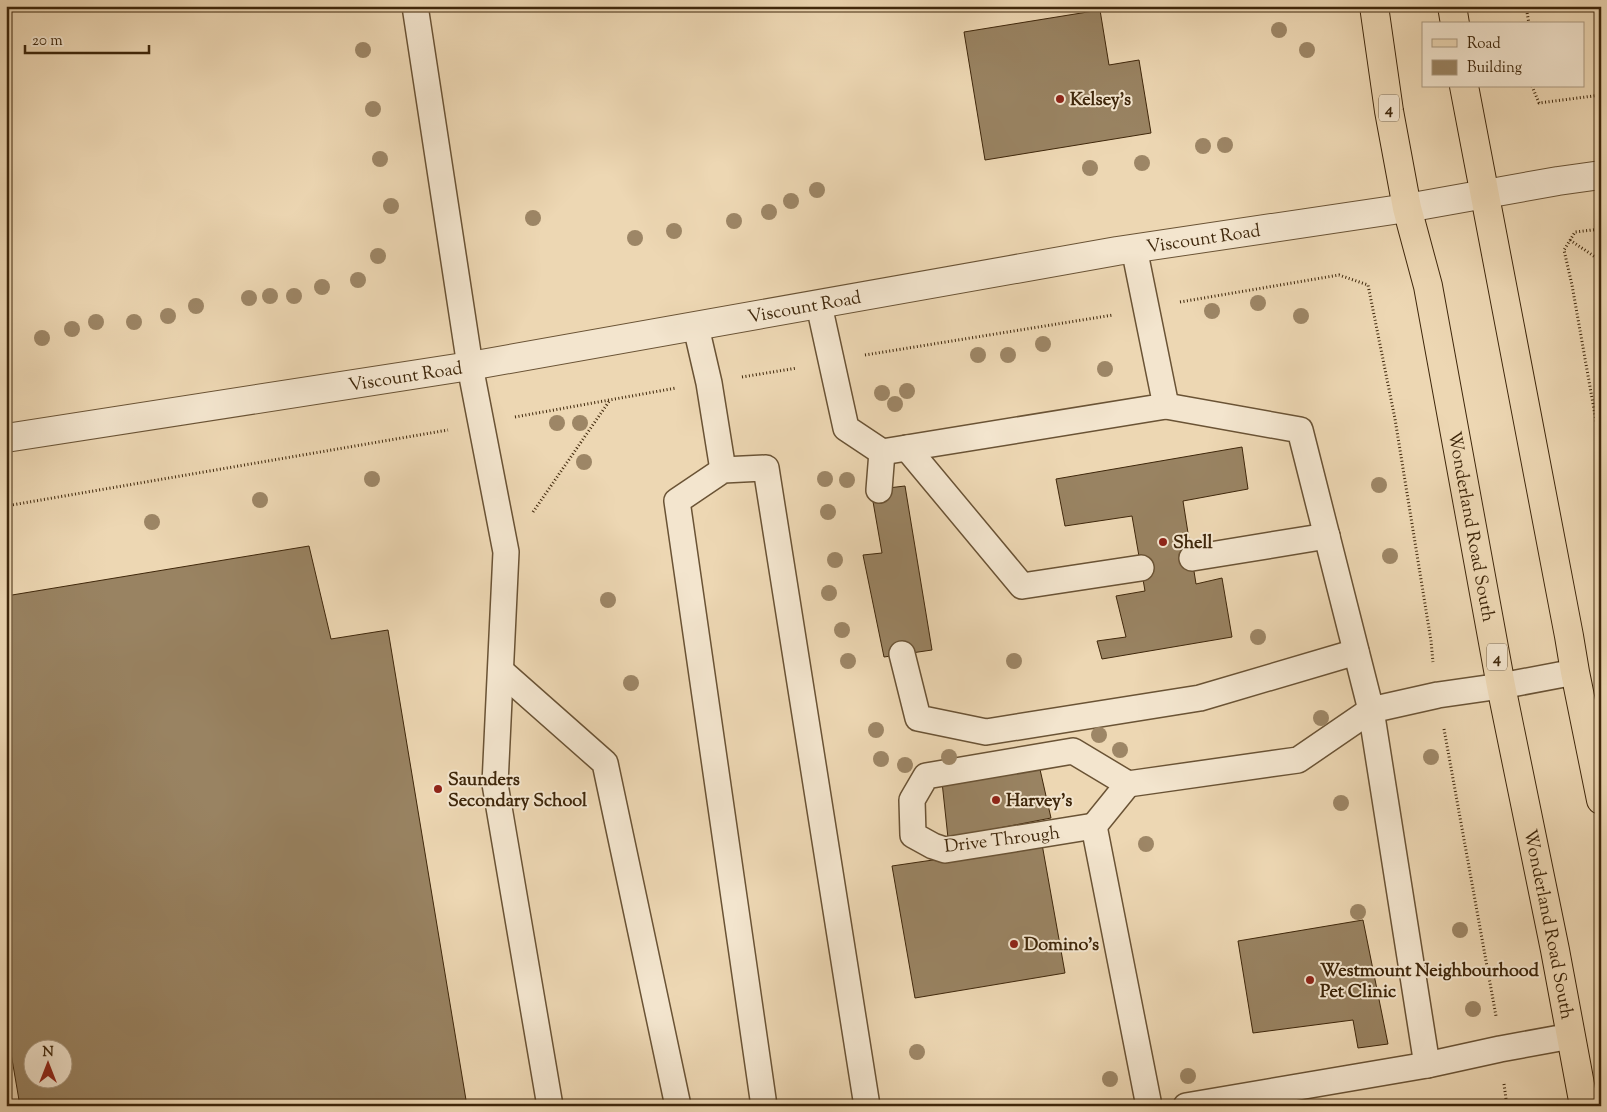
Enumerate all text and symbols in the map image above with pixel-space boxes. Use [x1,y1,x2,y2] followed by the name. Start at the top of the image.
[25,22,149,54] scale bar
[1422,22,1584,88] legend
[32,31,63,52] text: 20 m
[1467,34,1501,55] text: Road
[1467,58,1522,79] text: Building
[1070,88,1131,114] place label: Kelsey's
[1054,93,1066,105] marker: Kelsey's
[1379,95,1399,122] road number: 4
[1145,219,1262,261] street label: Viscount Road
[746,286,863,331] street label: Viscount Road
[347,356,464,400] street label: Viscount Road
[1440,429,1500,625] street label: Wonderland Road South
[1173,531,1213,557] place label: Shell
[1157,536,1169,548] marker: Shell
[1487,644,1507,670] road number: 4
[448,768,588,815] place label: Saunders Secondary School
[432,783,444,795] marker: Saunders Secondary School
[1006,789,1072,815] place label: Harvey's
[990,794,1002,806] marker: Harvey's
[943,821,1062,861] street label: Drive Through
[1516,827,1579,1022] street label: Wonderland Road South
[1024,933,1099,959] place label: Domino's
[1008,938,1020,950] marker: Domino's
[1320,959,1540,1006] place label: Westmount Neighbourhood Pet Clinic
[1304,974,1316,986] marker: Westmount Neighbourhood Pet Clinic
[22,1040,72,1090] north arrow
[42,1043,54,1063] text: N

